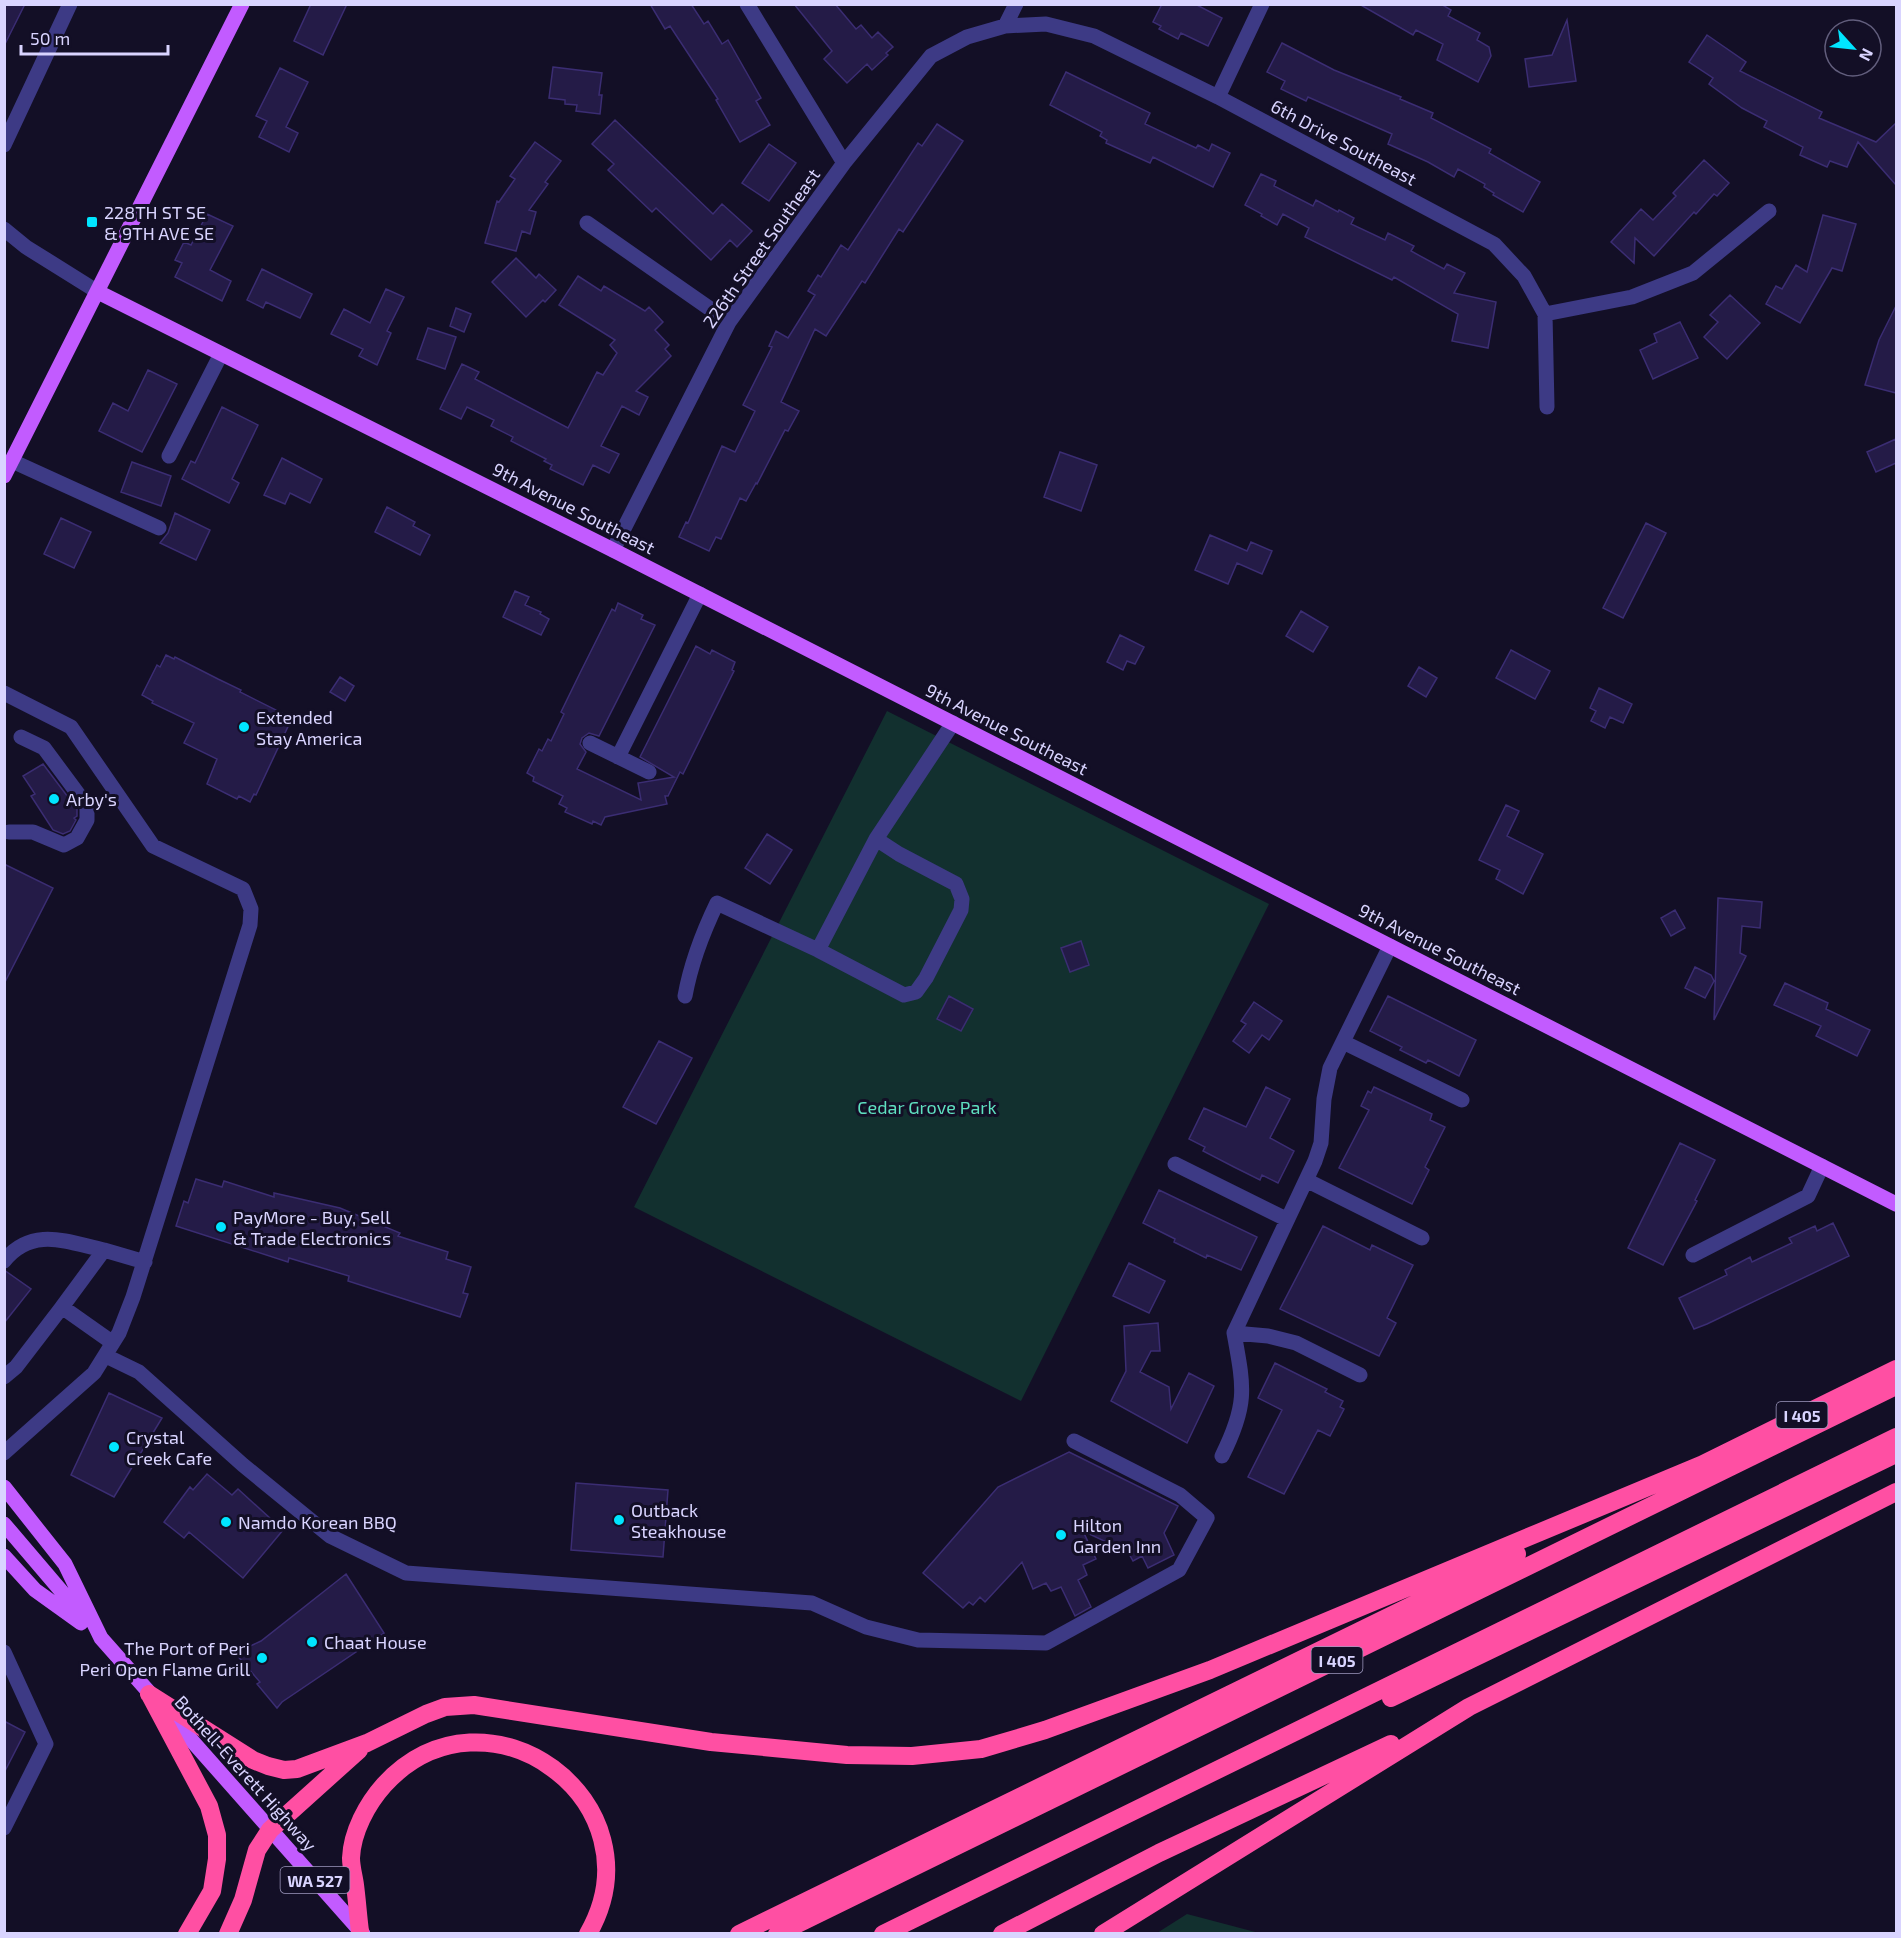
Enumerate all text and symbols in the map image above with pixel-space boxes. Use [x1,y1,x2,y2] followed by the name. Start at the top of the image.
[21,18,168,56] scale bar
[1823,18,1883,78] north arrow
[30,27,70,49] text: 50 m
[1856,46,1878,65] text: N
[1267,94,1421,190] street label: 6th Drive Southeast
[698,164,824,332] street label: 226th Street Southeast
[104,201,214,244] place label: 228TH ST SE & 9TH AVE SE
[85,215,99,229] marker: 228TH ST SE & 9TH AVE SE
[489,458,659,558] street label: 9th Avenue Southeast
[922,679,1092,779] street label: 9th Avenue Southeast
[256,706,362,749] place label: Extended Stay America
[237,720,251,734] marker: Extended Stay America
[66,788,117,810] place label: Arby's
[47,792,61,806] marker: Arby's
[1355,899,1525,999] street label: 9th Avenue Southeast
[857,1096,997,1118] park label: Cedar Grove Park
[233,1206,391,1249] place label: PayMore - Buy, Sell & Trade Electronics
[214,1220,228,1234] marker: PayMore - Buy, Sell & Trade Electronics
[1776,1402,1828,1428] road number: I 405
[126,1426,212,1469] place label: Crystal Creek Cafe
[107,1440,121,1454] marker: Crystal Creek Cafe
[631,1499,726,1542] place label: Outback Steakhouse
[238,1511,397,1533] place label: Namdo Korean BBQ
[612,1513,626,1527] marker: Outback Steakhouse
[1073,1514,1161,1557] place label: Hilton Garden Inn
[219,1515,233,1529] marker: Namdo Korean BBQ
[1054,1528,1068,1542] marker: Hilton Garden Inn
[324,1631,427,1653] place label: Chaat House
[305,1635,319,1649] marker: Chaat House
[79,1637,251,1680] place label: The Port of Peri Peri Open Flame Grill
[1312,1647,1362,1673] road number: I 405
[255,1651,269,1665] marker: The Port of Peri Peri Open Flame Grill
[170,1691,322,1856] street label: Bothell-Everett Highway
[280,1867,350,1893] road number: WA 527

